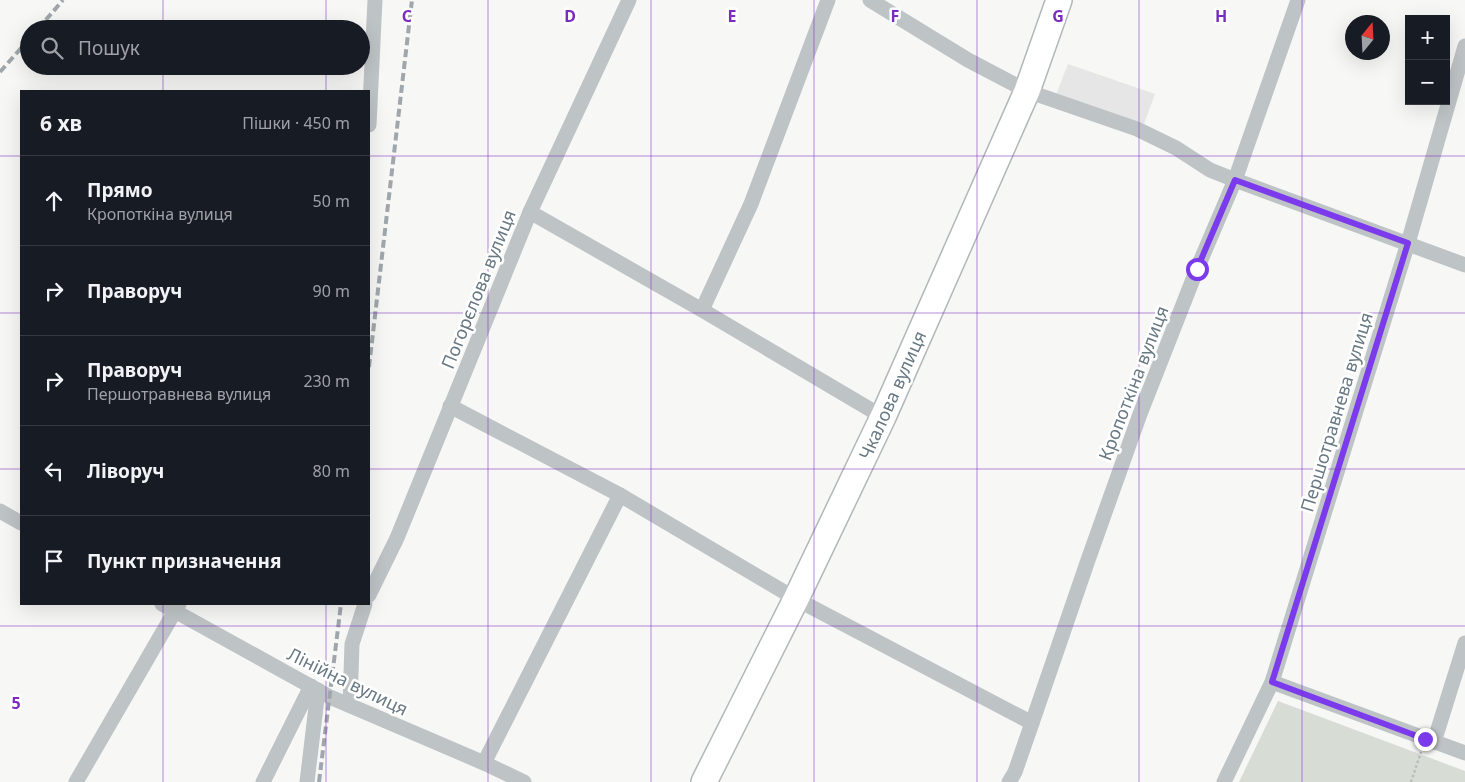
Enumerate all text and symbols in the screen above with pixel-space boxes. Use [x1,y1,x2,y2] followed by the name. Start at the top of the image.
[402,5,412,27] text: C
[564,5,576,27] text: D
[728,5,737,27] text: E
[891,5,899,27] text: F
[1052,5,1064,27] text: G
[1215,5,1227,27] text: H
[1345,15,1390,60] north arrow
[1405,15,1450,105] map controls
[1405,15,1450,60] button: +
[20,20,370,75] search box
[38,34,66,62] icon: search
[78,35,140,61] text: Пошук
[1405,60,1450,105] button: −
[40,109,82,137] text: 6 хв
[242,112,350,134] text: Пішки · 450 m
[87,177,153,203] text: Прямо
[40,187,68,215] icon: ahead
[313,190,350,212] text: 50 m
[87,203,233,225] text: Кропоткіна вулиця
[435,206,521,372] street label: Погорєлова вулиця
[1186,258,1209,281] route start
[40,277,68,305] icon: right
[87,278,182,304] text: Праворуч
[313,280,350,302] text: 90 m
[1092,302,1174,464] street label: Кропоткіна вулиця
[1294,309,1378,515] street label: Першотравнева вулиця
[853,327,931,463] street label: Чкалова вулиця
[87,357,182,383] text: Праворуч
[40,367,68,395] icon: right
[303,370,350,392] text: 230 m
[87,383,271,405] text: Першотравнева вулиця
[40,457,68,485] icon: left
[87,458,164,484] text: Ліворуч
[313,460,350,482] text: 80 m
[40,547,68,575] icon: arrive
[87,548,281,574] text: Пункт призначення
[284,641,412,721] street label: Лінійна вулиця
[11,692,21,714] text: 5
[1414,728,1437,751] route end

